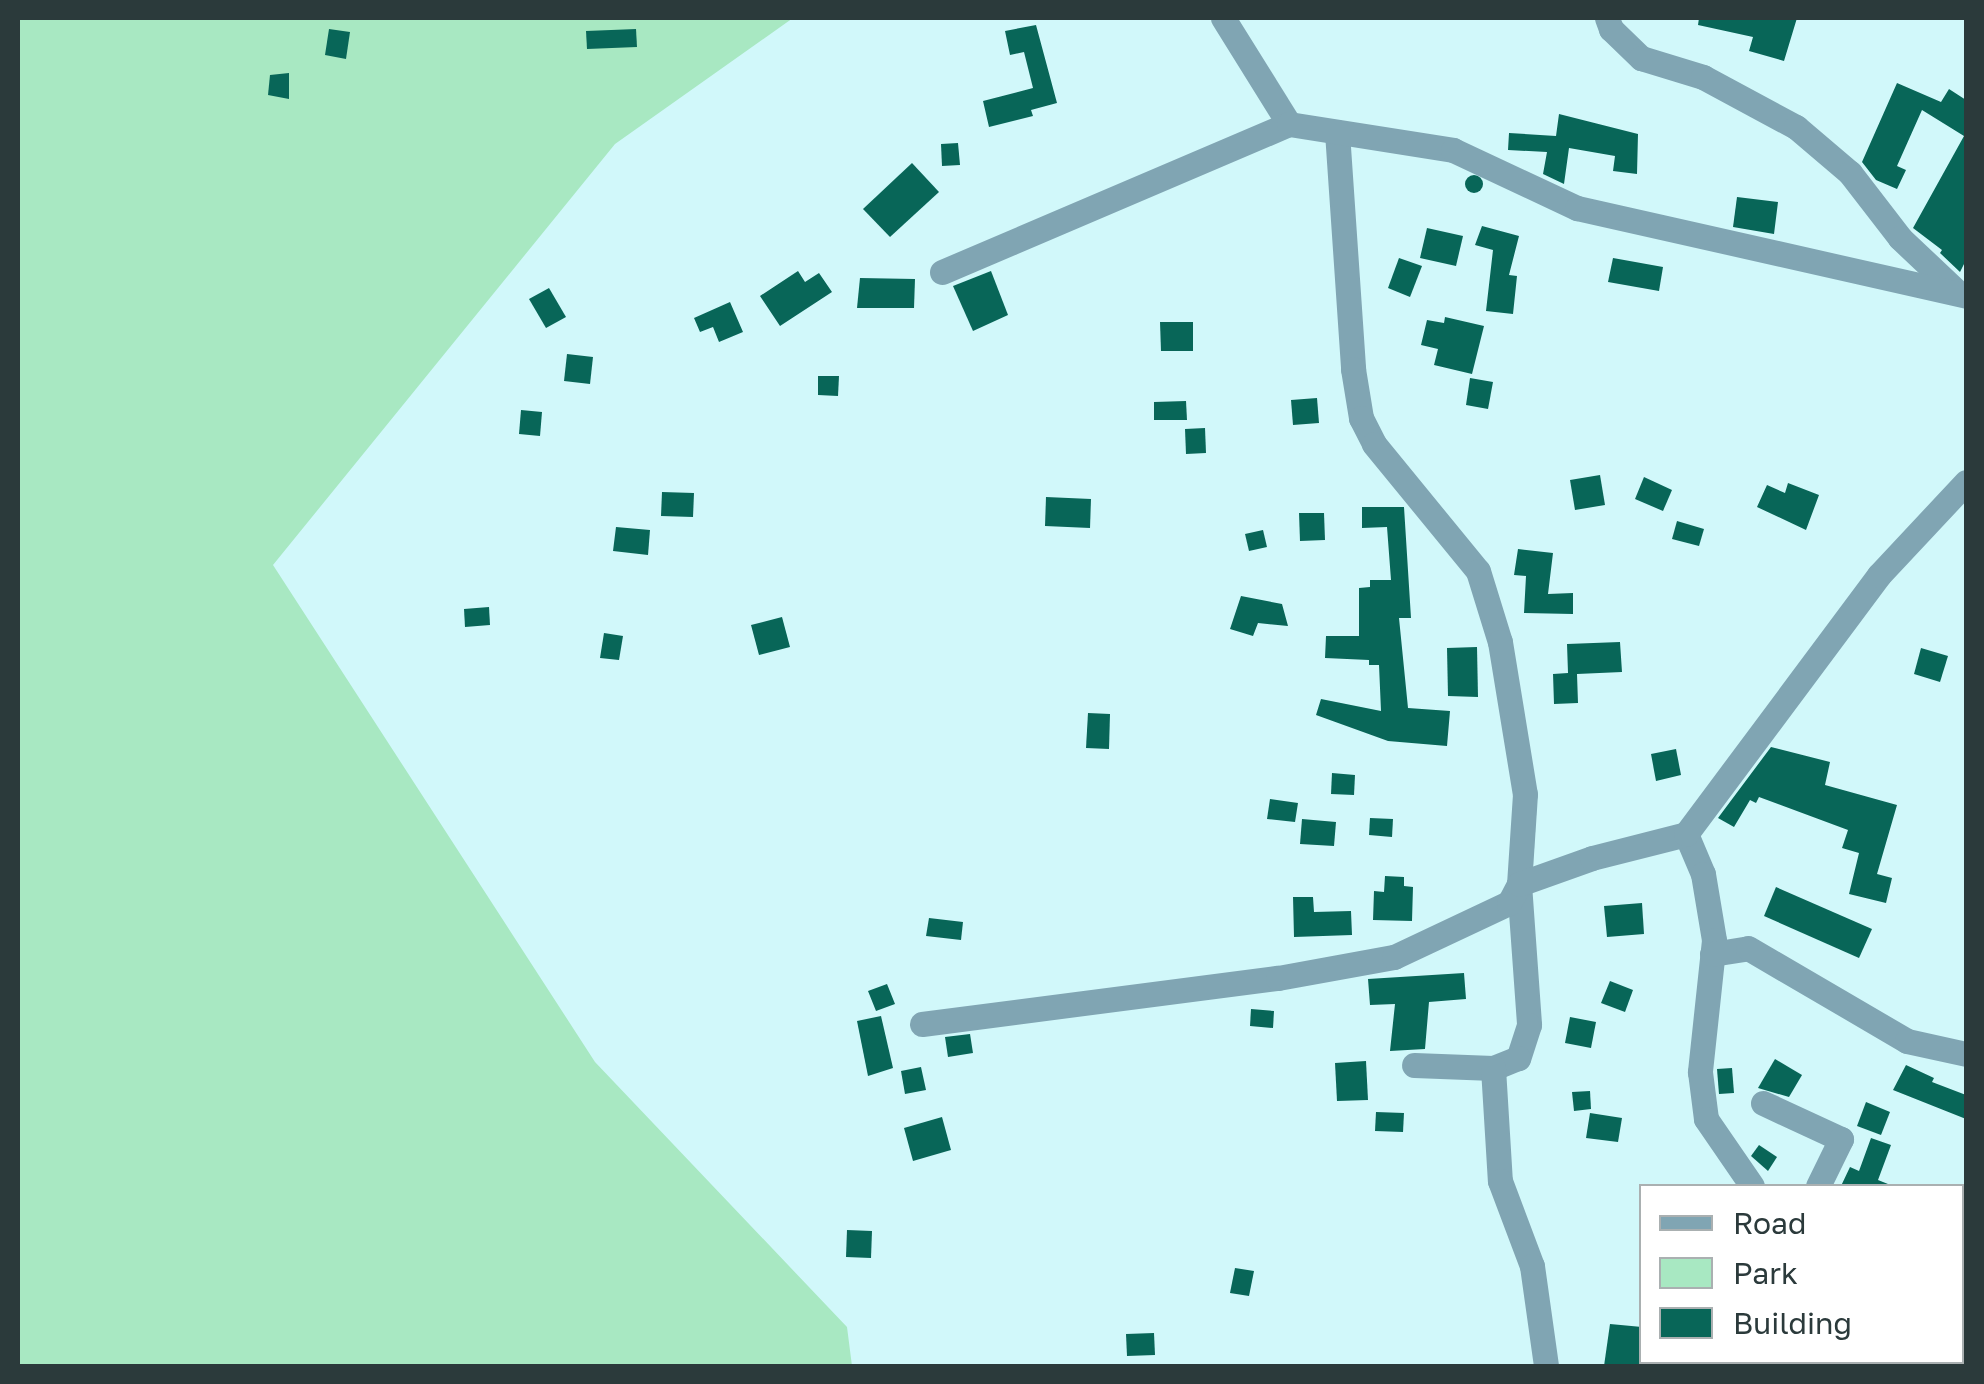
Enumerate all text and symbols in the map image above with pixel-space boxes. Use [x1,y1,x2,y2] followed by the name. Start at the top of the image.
[1639,1184,1964,1364] legend
[1733,1205,1807,1241] text: Road
[1733,1255,1798,1291] text: Park
[1733,1305,1852,1341] text: Building

